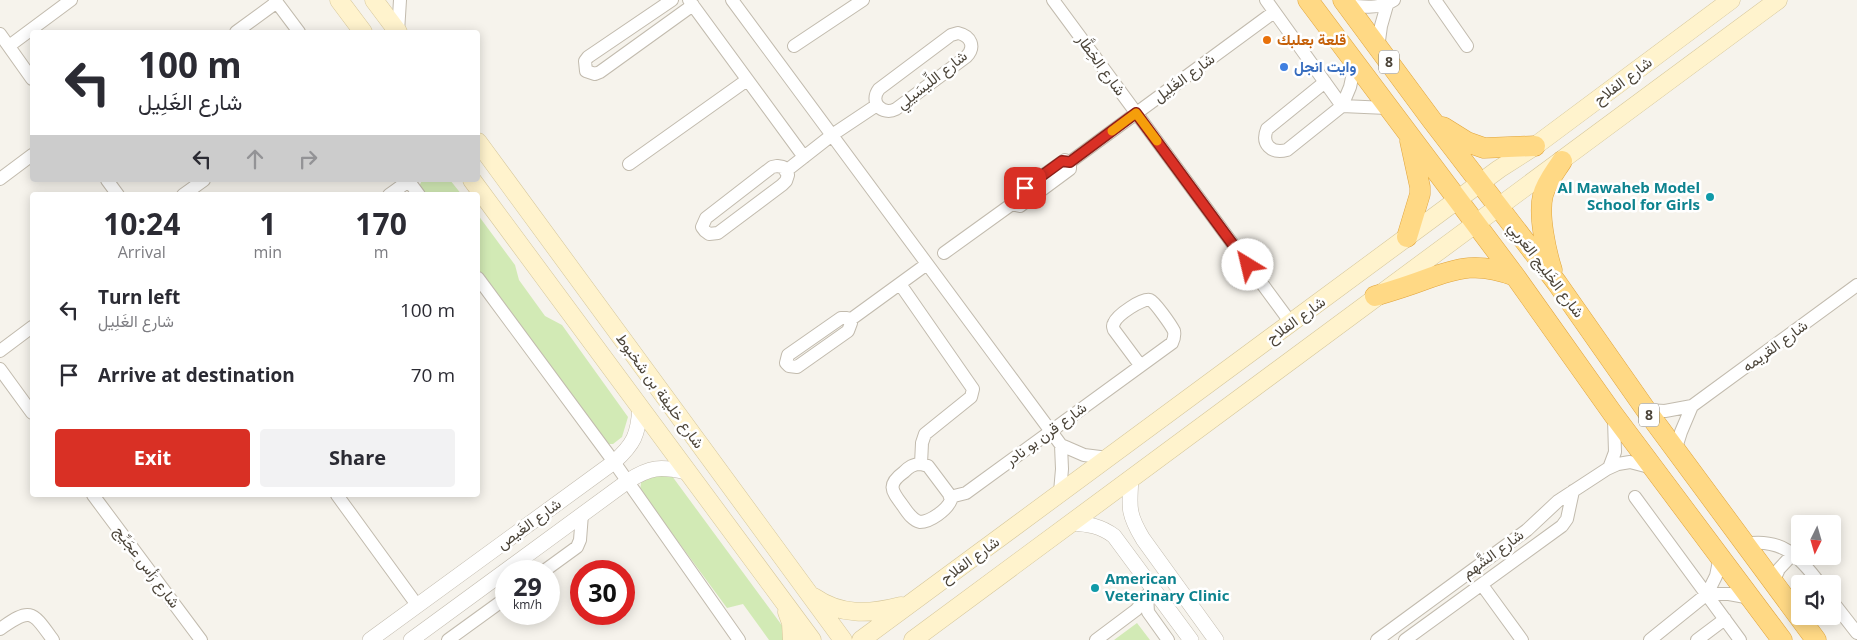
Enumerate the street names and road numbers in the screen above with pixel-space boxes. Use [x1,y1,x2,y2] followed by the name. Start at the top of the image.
[1071,29,1131,100] street label: شارع الخِطَّار
[892,45,974,116] street label: شارع اللِّيسَيلِي
[1149,48,1219,108] street label: شارع الغَلِيل
[1379,51,1399,74] road number: 8
[1589,52,1657,110] street label: شارع الفلاح
[1501,218,1589,324] street label: شارع الخَلِيج العَربِي
[1262,291,1330,349] street label: شارع الفلاح
[1738,315,1812,377] street label: شارع القريمه
[611,329,709,453] street label: شارع خليفة بن شخبوط
[1000,397,1091,472] street label: شارع قرن بو نادر
[1639,404,1659,426] road number: 8
[492,493,566,555] street label: شارع الغَيص
[109,521,185,613] street label: شارع رَأس عجَيِّج
[1458,524,1529,584] street label: شارع الشَّهم
[936,531,1004,589] street label: شارع الفلاح

